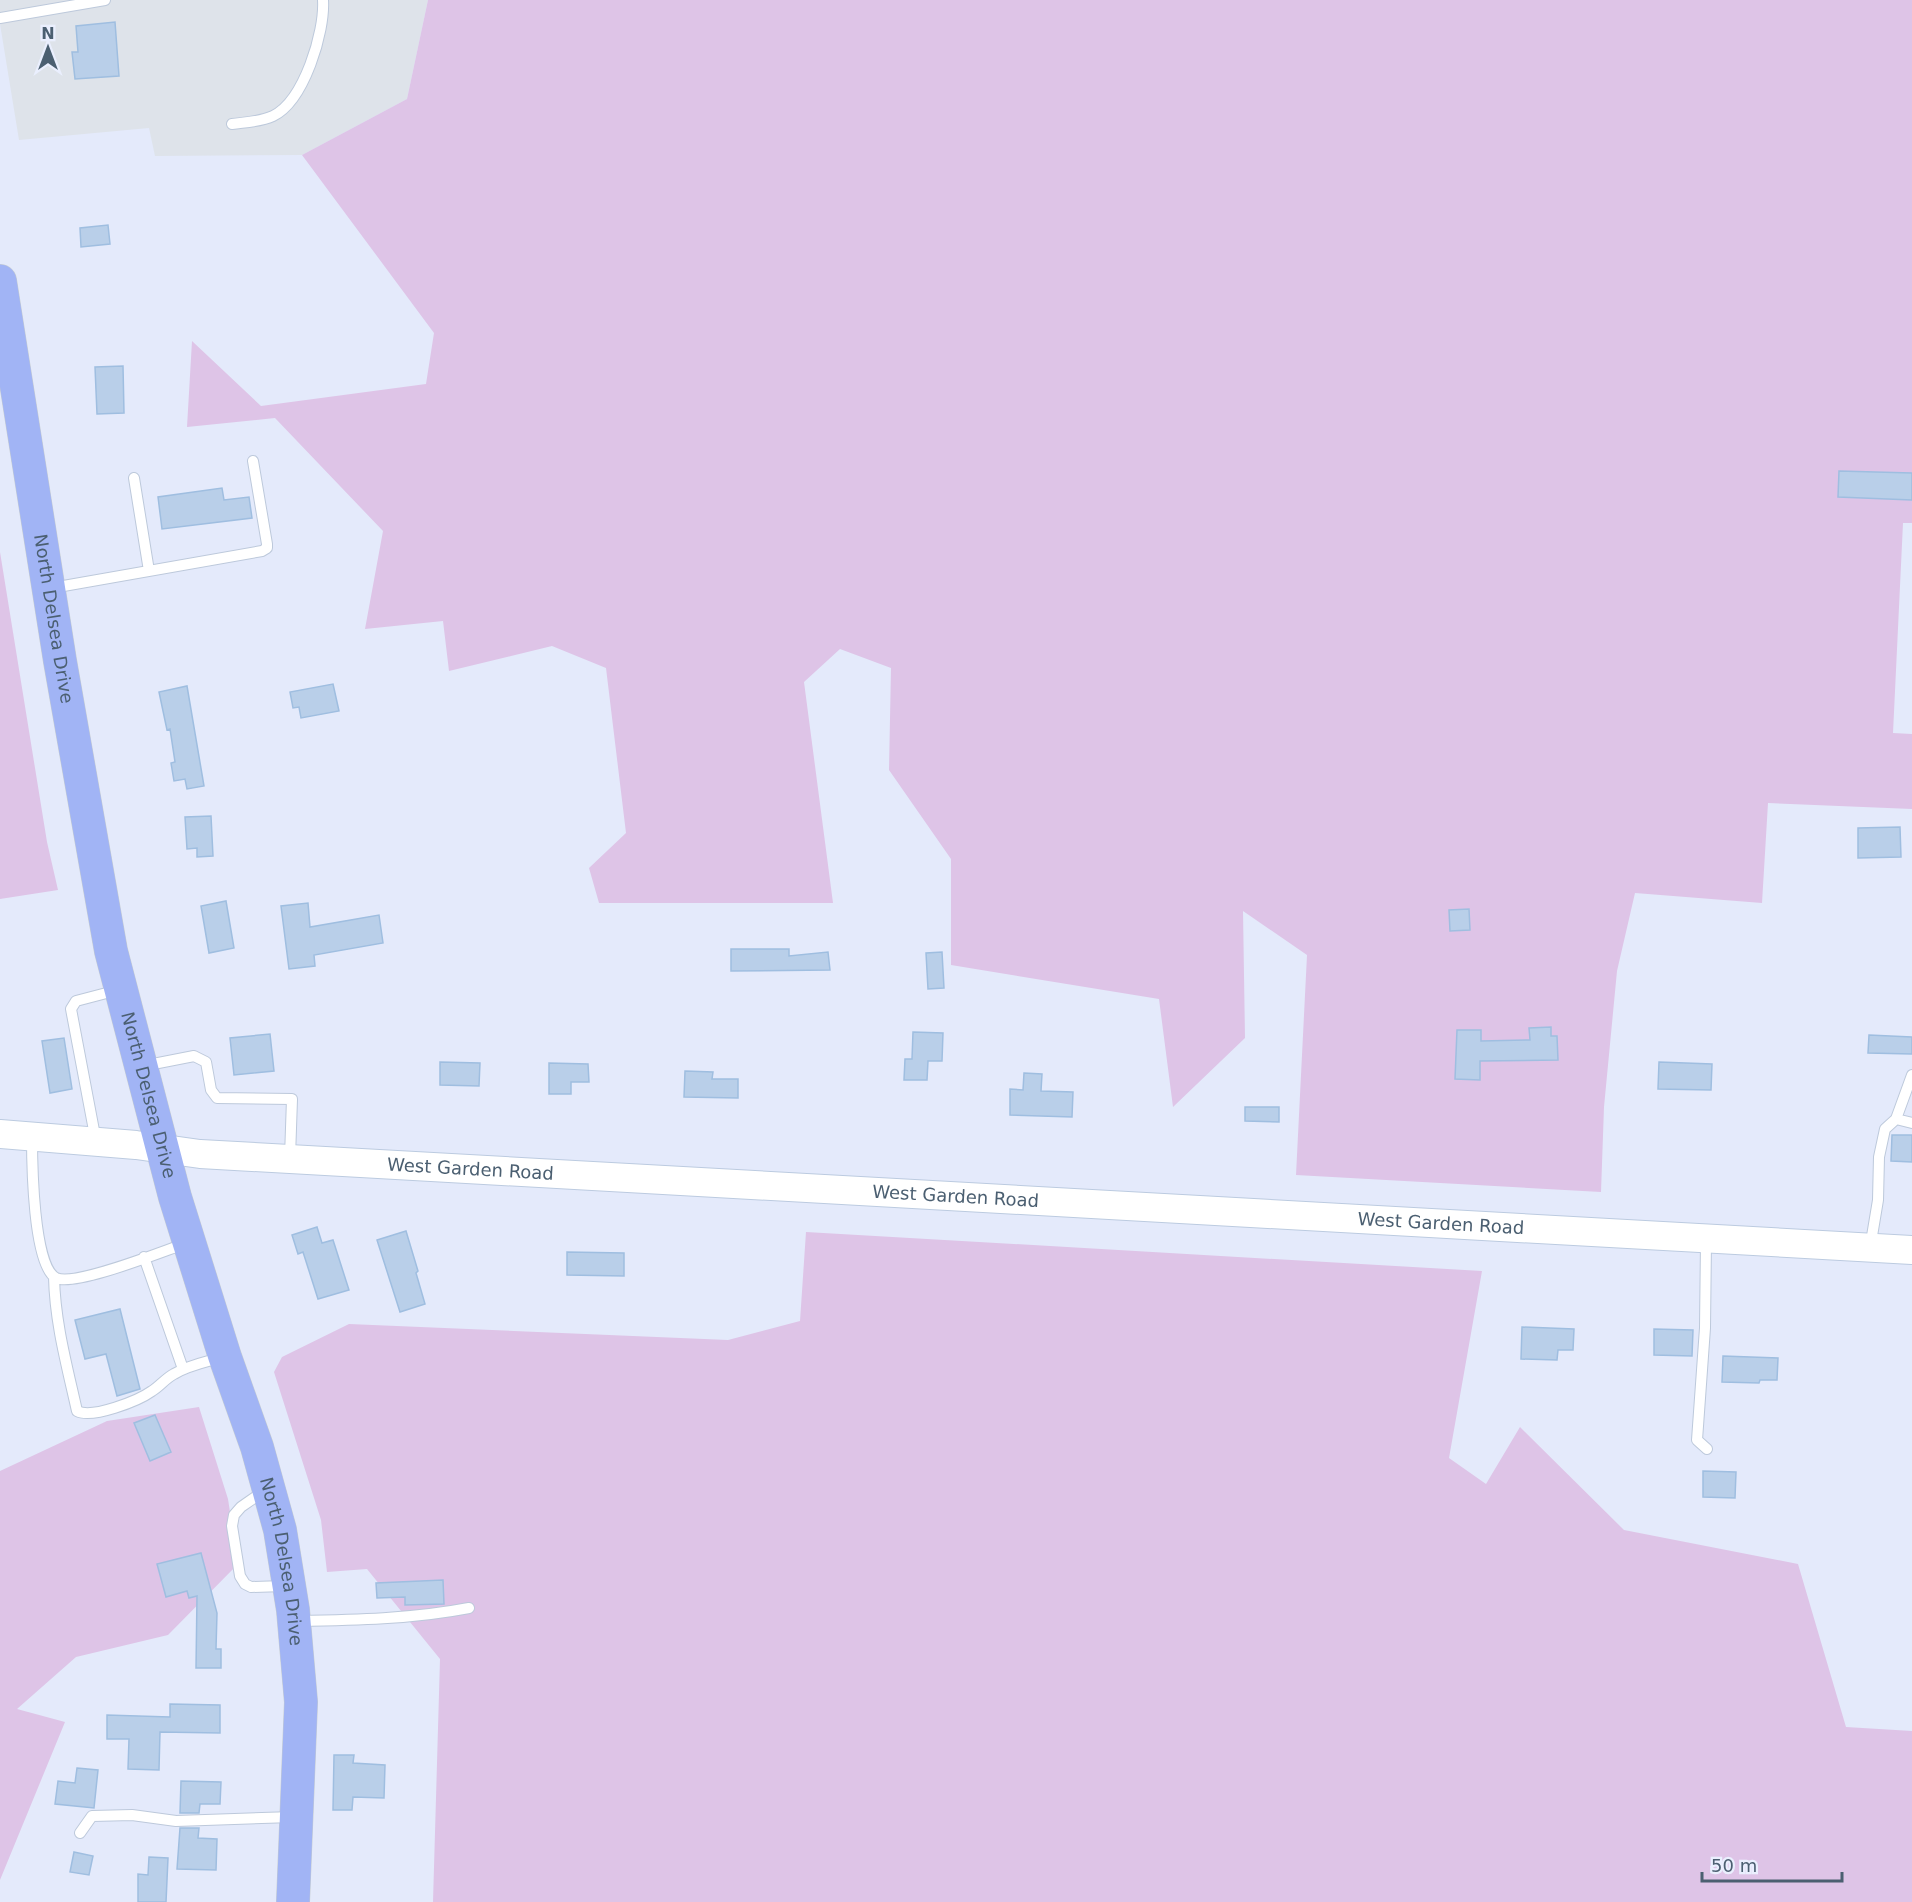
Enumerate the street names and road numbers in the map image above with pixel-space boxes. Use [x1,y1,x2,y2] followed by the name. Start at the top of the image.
[30,532,78,705] street label: North Delsea Drive
[117,1009,181,1180] street label: North Delsea Drive
[387,1154,554,1184] street label: West Garden Road
[872,1181,1040,1211] street label: West Garden Road
[1357,1208,1525,1238] street label: West Garden Road
[256,1475,307,1647] street label: North Delsea Drive

